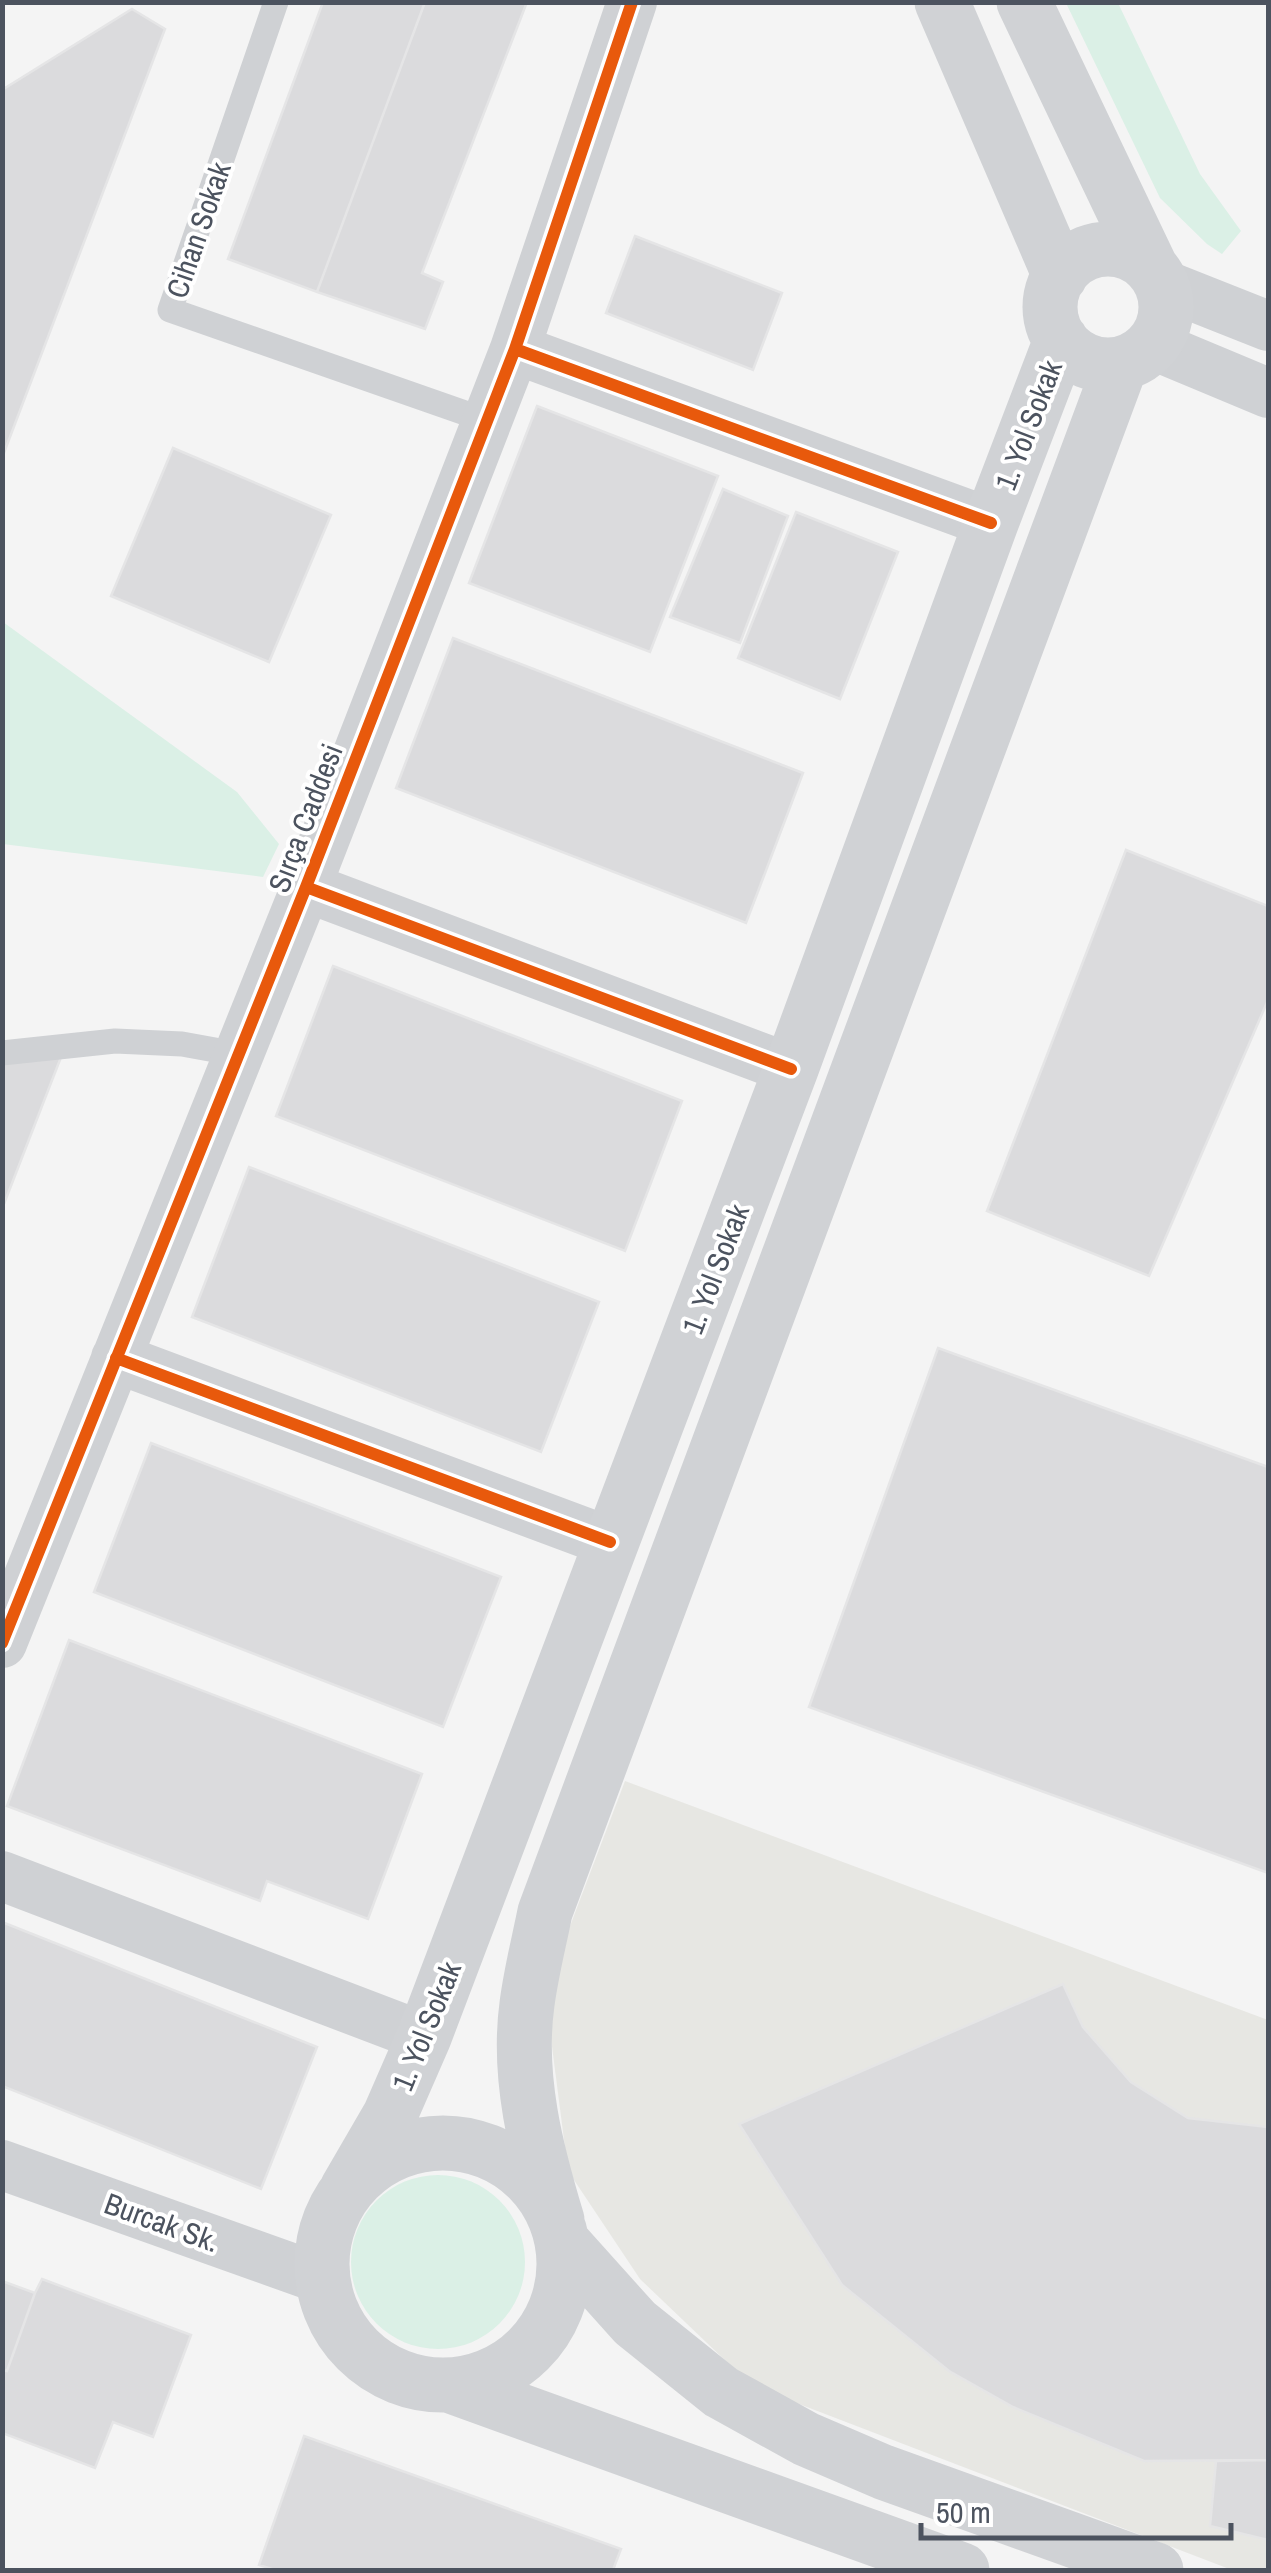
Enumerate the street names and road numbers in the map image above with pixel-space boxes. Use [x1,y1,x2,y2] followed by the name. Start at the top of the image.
[156,156,240,303] street label: Cihan Sokak
[985,354,1071,496] street label: 1. Yol Sokak
[258,738,352,898] street label: Sırça Caddesi
[672,1198,758,1340] street label: 1. Yol Sokak
[382,1955,470,2096] street label: 1. Yol Sokak
[99,2183,225,2261] street label: Burcak Sk.

